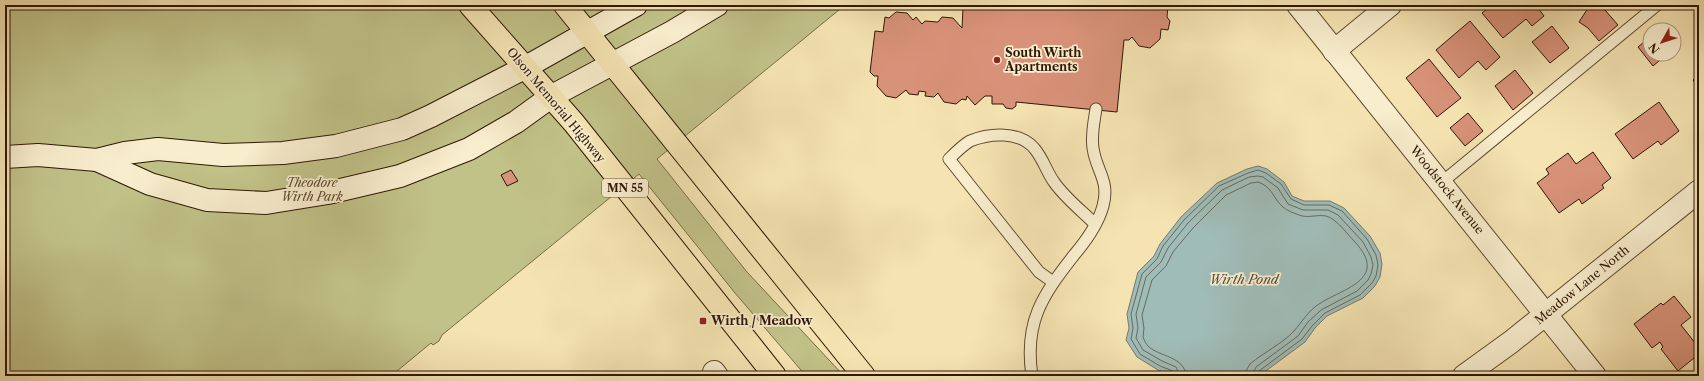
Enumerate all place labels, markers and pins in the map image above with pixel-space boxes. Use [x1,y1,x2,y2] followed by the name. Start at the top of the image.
[1004,45,1082,74] place label: South Wirth Apartments
[992,55,1002,65] marker: South Wirth Apartments
[710,313,813,328] place label: Wirth / Meadow
[698,316,708,326] marker: Wirth / Meadow

